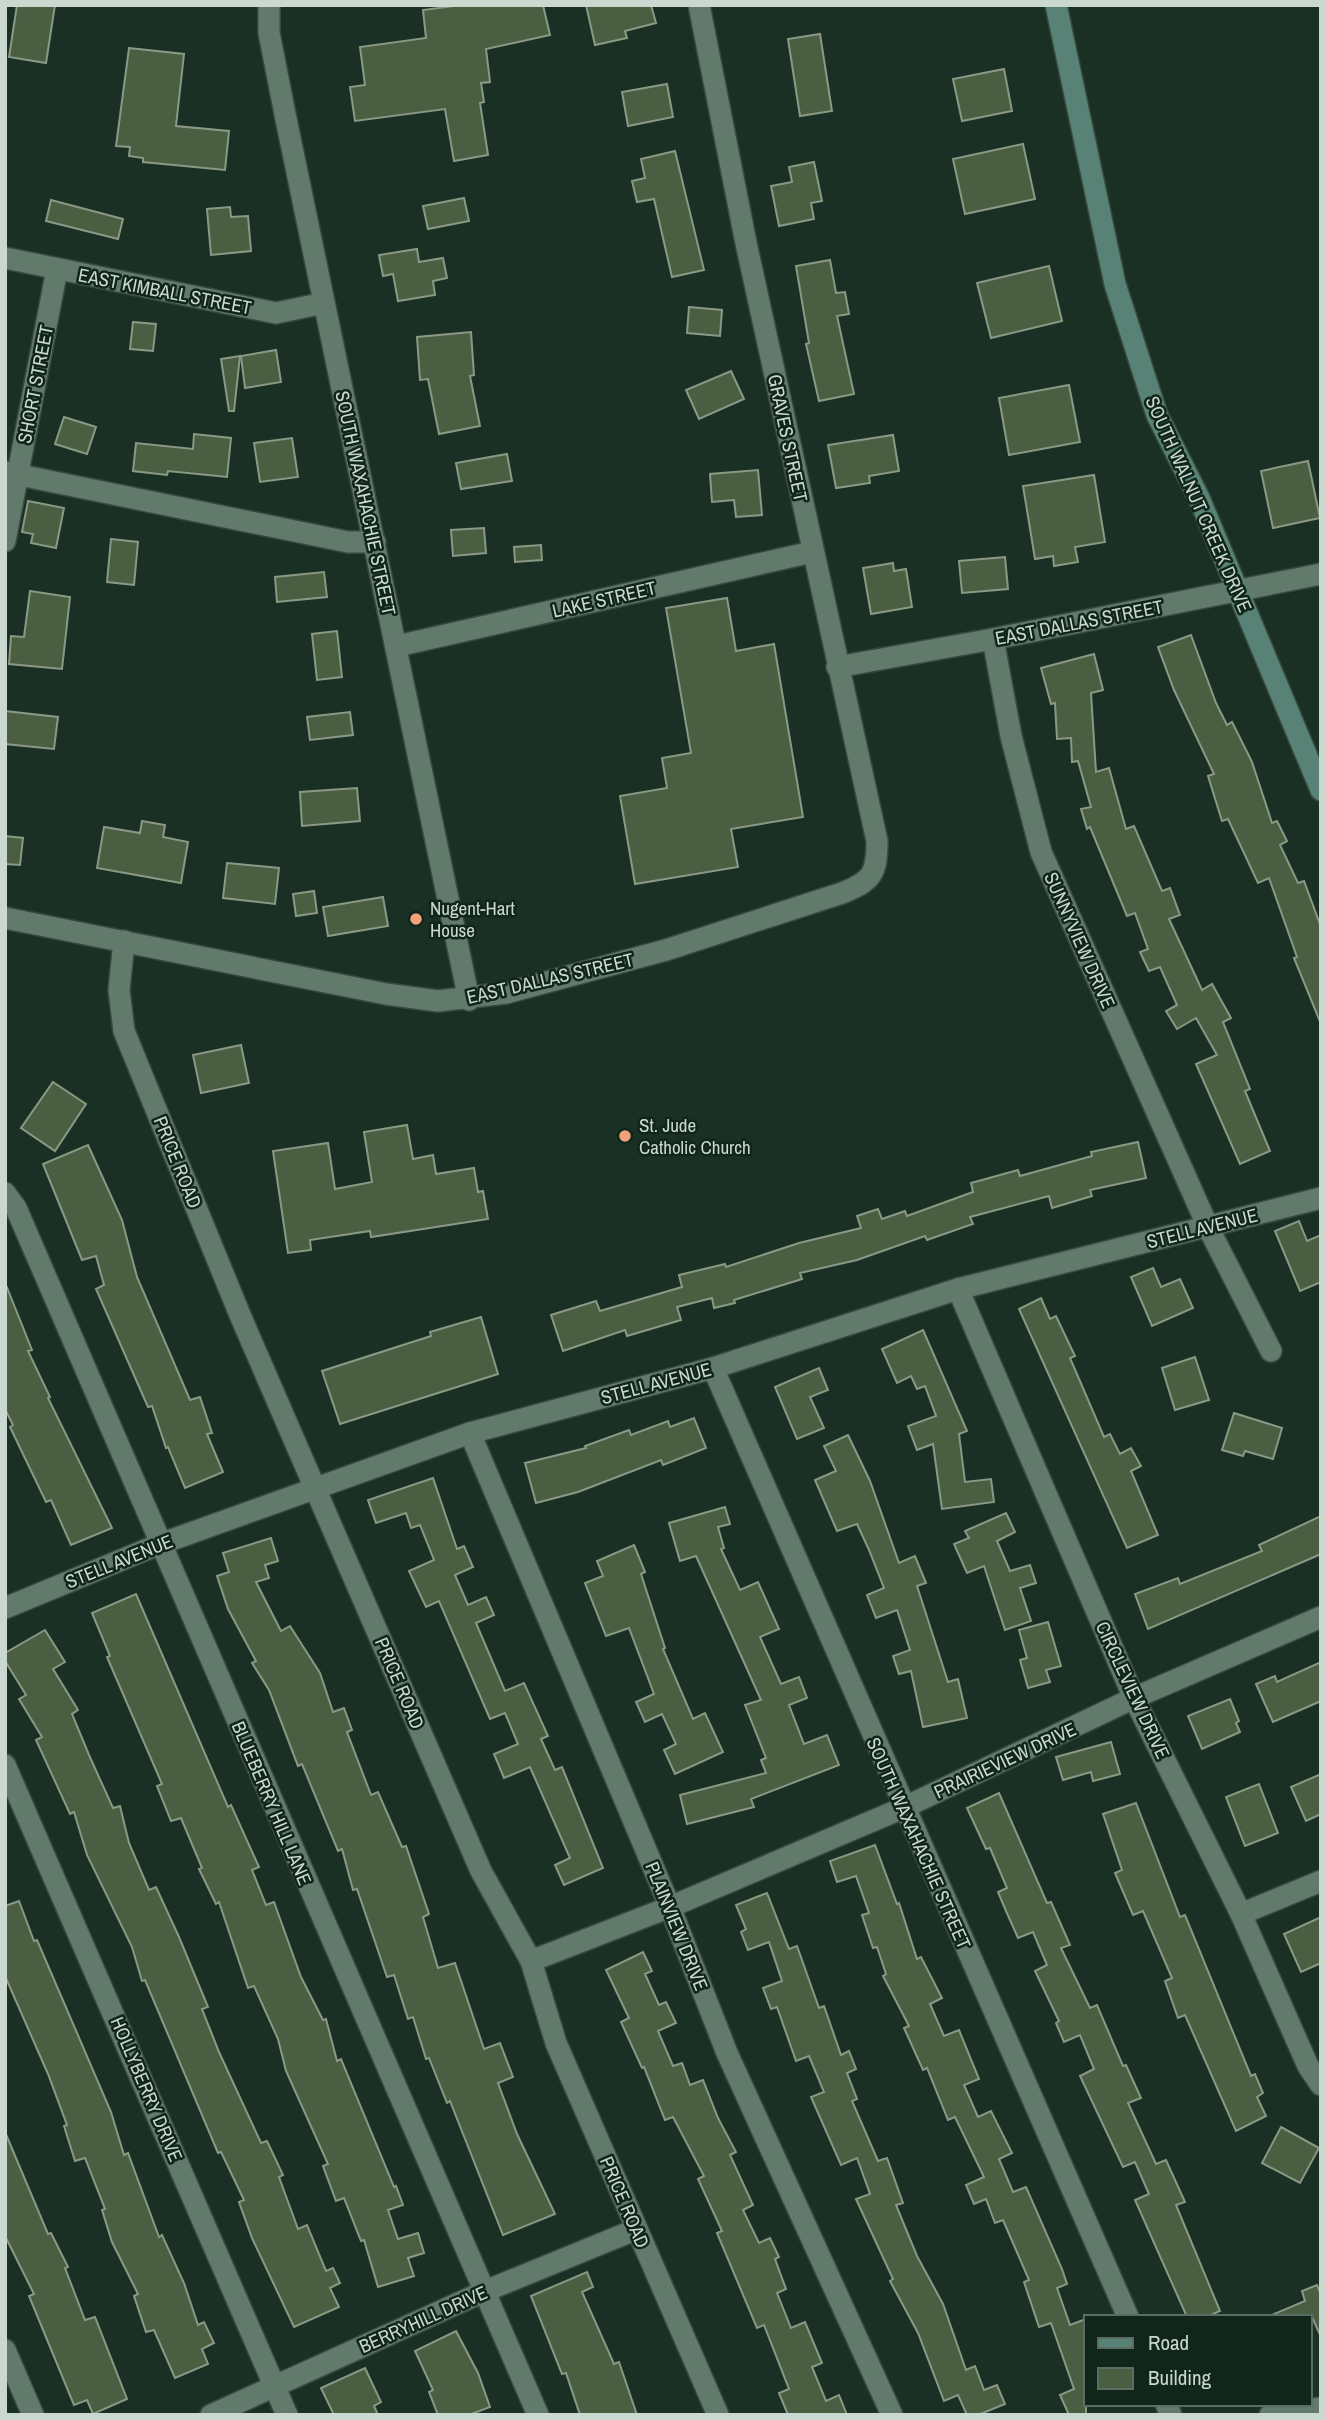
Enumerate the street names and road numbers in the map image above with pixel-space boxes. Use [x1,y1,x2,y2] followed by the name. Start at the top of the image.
[76,261,254,321] street label: EAST KIMBALL STREET
[11,322,59,445] street label: SHORT STREET
[762,372,814,505] street label: GRAVES STREET
[329,388,403,618] street label: SOUTH WAXAHACHIE STREET
[1140,392,1258,616] street label: SOUTH WALNUT CREEK DRIVE
[550,574,659,624] street label: LAKE STREET
[993,593,1166,651] street label: EAST DALLAS STREET
[1038,868,1122,1012] street label: SUNNYVIEW DRIVE
[464,946,636,1010] street label: EAST DALLAS STREET
[148,1112,208,1212] street label: PRICE ROAD
[1144,1202,1260,1254] street label: STELL AVENUE
[598,1356,714,1410] street label: STELL AVENUE
[62,1528,176,1594] street label: STELL AVENUE
[1090,1617,1176,1763] street label: CIRCLEVIEW DRIVE
[369,1633,431,1733] street label: PRICE ROAD
[930,1716,1080,1804] street label: PRAIRIEVIEW DRIVE
[226,1717,318,1889] street label: BLUEBERRY HILL LANE
[861,1733,978,1953] street label: SOUTH WAXAHACHIE STREET
[639,1858,715,1994] street label: PLAINVIEW DRIVE
[105,2013,189,2165] street label: HOLLYBERRY DRIVE
[594,2152,656,2252] street label: PRICE ROAD
[355,2279,491,2359] street label: BERRYHILL DRIVE

